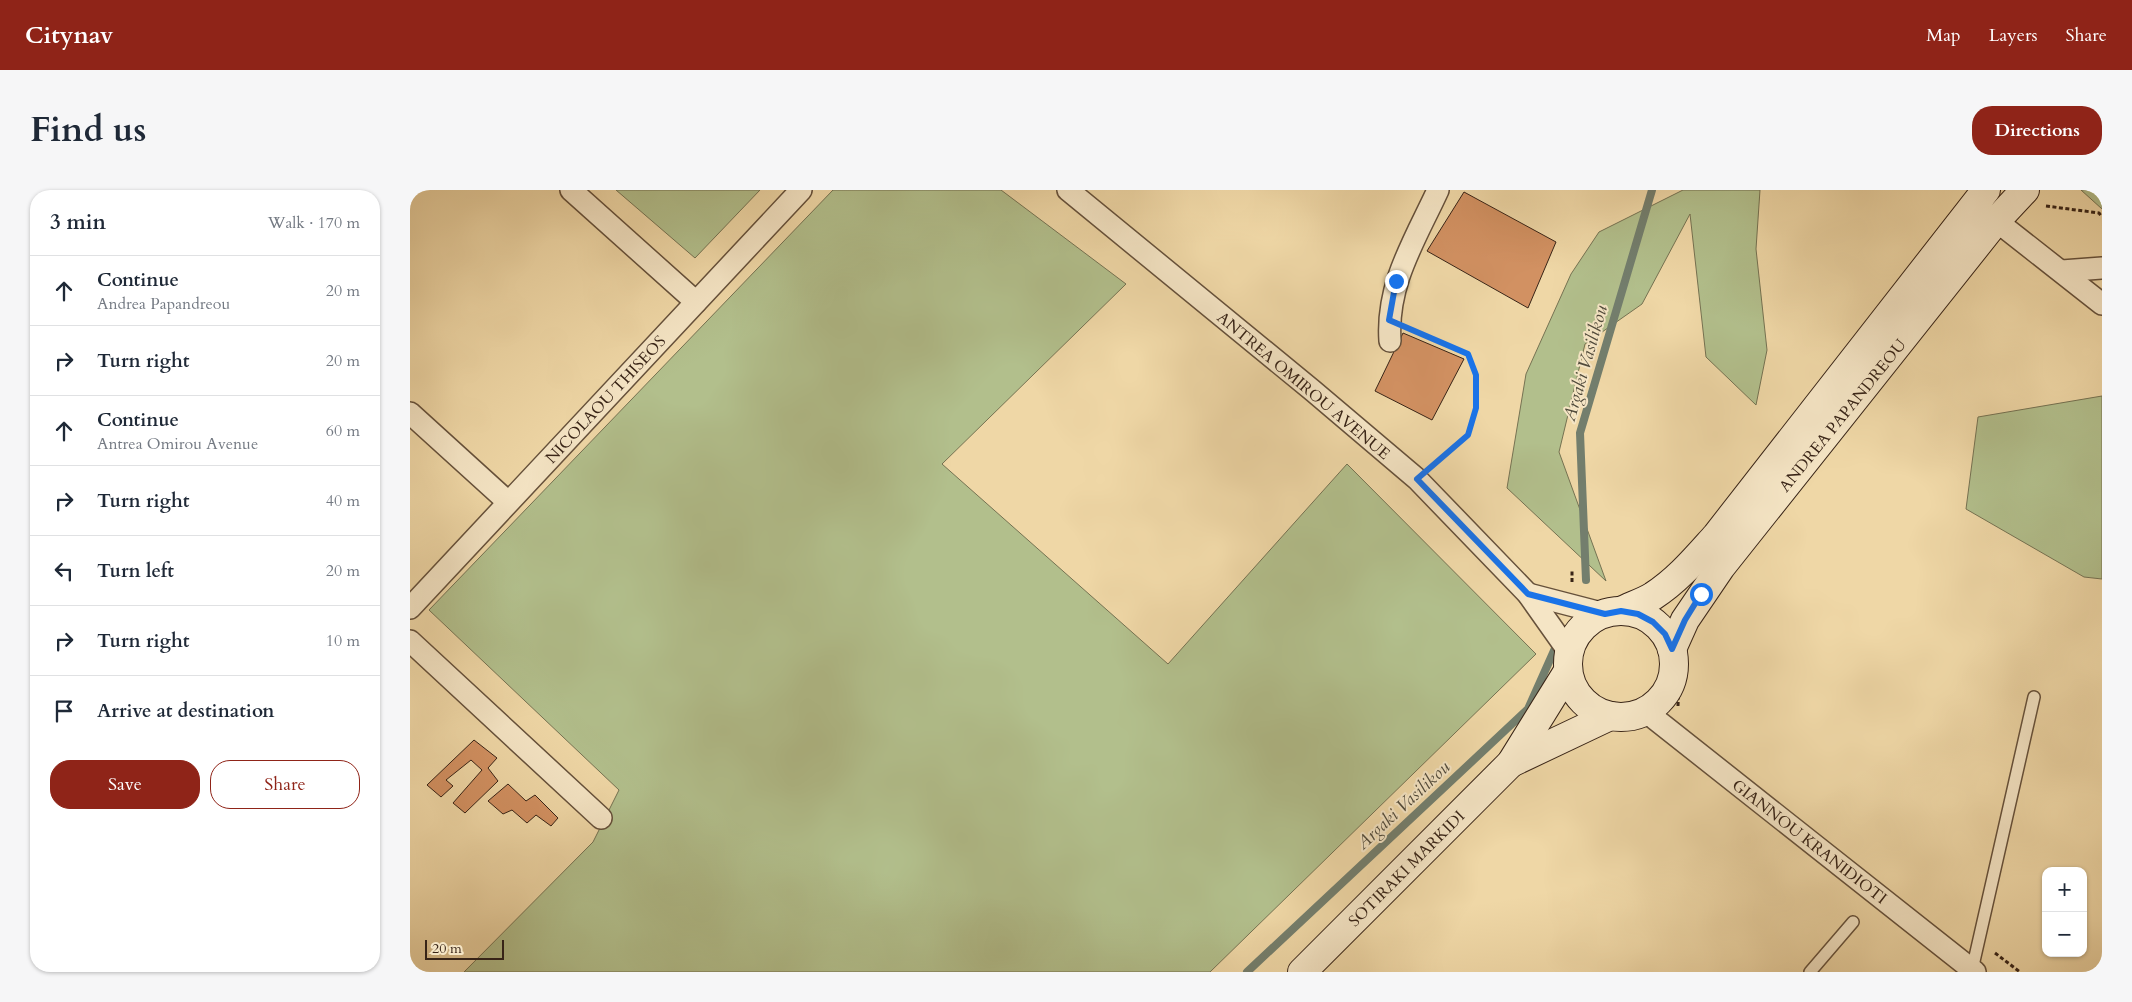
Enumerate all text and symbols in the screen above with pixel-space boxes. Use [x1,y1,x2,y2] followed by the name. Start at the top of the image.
[25,19,113,52] text: Citynav
[1926,23,1961,48] text: Map
[1989,23,2038,48] text: Layers
[2066,23,2107,48] text: Share
[30,106,146,154] text: Find us
[1972,106,2102,155] button: Directions
[50,208,106,237] text: 3 min
[268,212,360,234] text: Walk · 170 m
[97,267,179,293] text: Continue
[1385,270,1408,293] route end
[50,277,78,305] icon: ahead
[326,280,360,302] text: 20 m
[97,293,230,315] text: Andrea Papandreou
[1557,302,1614,425] water label: Argaki Vasilikou
[1212,307,1395,465] street label: ANTREA OMIROU AVENUE
[540,331,671,469] street label: NICOLAOU THISEOS
[1774,335,1911,497] street label: ANDREA PAPANDREOU
[50,347,78,375] icon: right
[97,348,189,374] text: Turn right
[326,350,360,372] text: 20 m
[97,407,179,433] text: Continue
[50,417,78,445] icon: ahead
[326,420,360,442] text: 60 m
[97,433,258,455] text: Antrea Omirou Avenue
[50,487,78,515] icon: right
[97,488,189,514] text: Turn right
[326,490,360,512] text: 40 m
[50,557,78,585] icon: left
[97,558,174,584] text: Turn left
[326,560,360,582] text: 20 m
[1690,583,1713,606] route start
[50,627,78,655] icon: right
[97,628,189,654] text: Turn right
[326,630,360,652] text: 10 m
[50,697,78,725] icon: arrive
[97,698,274,724] text: Arrive at destination
[1350,755,1456,856] water label: Argaki Vasilikou
[50,760,200,809] button: Save
[210,760,360,809] button: Share
[1727,774,1891,909] street label: GIANNOU KRANIDIOTI
[1344,806,1470,932] street label: SOTIRAKI MARKIDI
[2042,867,2087,957] map controls
[2042,867,2087,912] button: +
[2042,912,2087,957] button: −
[425,937,504,960] scale bar
[432,939,462,958] text: 20 m

